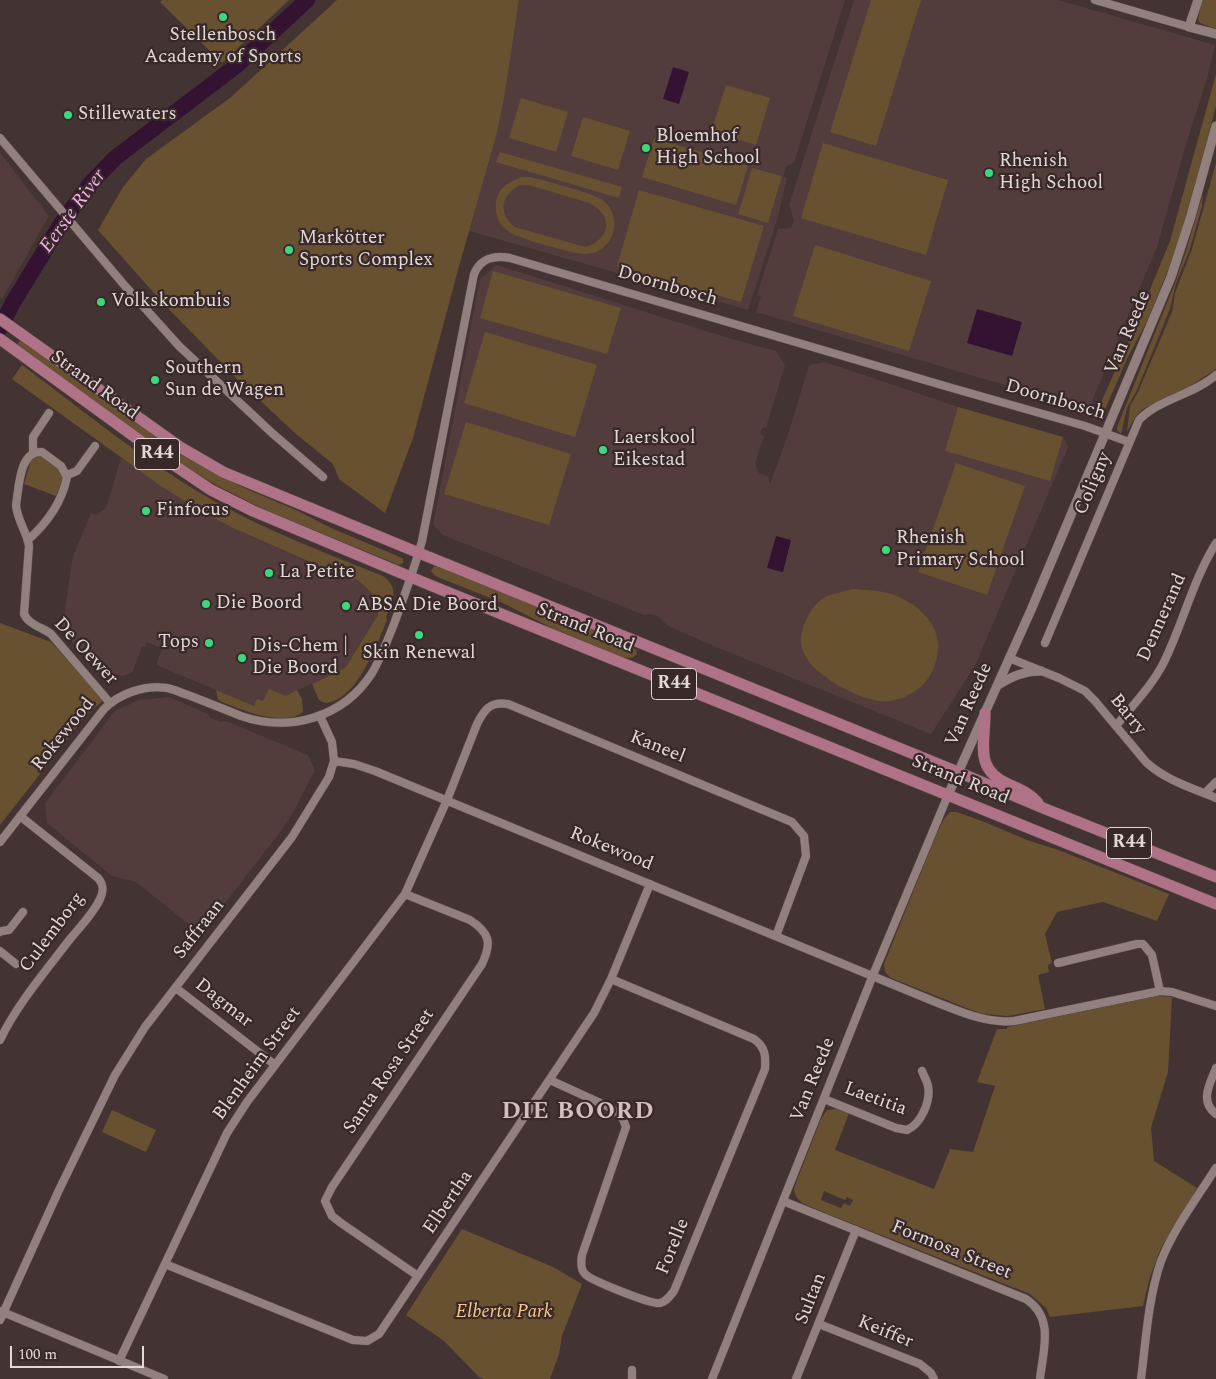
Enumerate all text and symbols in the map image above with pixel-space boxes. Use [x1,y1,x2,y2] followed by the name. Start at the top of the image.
[217,11,229,23] marker: Stellenbosch Academy of Sports
[144,25,302,69] place label: Stellenbosch Academy of Sports
[78,104,177,126] place label: Stillewaters
[62,109,74,121] marker: Stillewaters
[656,126,760,170] place label: Bloemhof High School
[640,142,652,154] marker: Bloemhof High School
[999,151,1103,195] place label: Rhenish High School
[36,166,112,258] water label: Eerste River
[983,167,995,179] marker: Rhenish High School
[299,228,433,272] place label: Markötter Sports Complex
[283,244,295,256] marker: Markötter Sports Complex
[614,262,720,312] street label: Doornbosch
[1101,288,1157,378] street label: Van Reede
[111,291,230,313] place label: Volkskombuis
[95,296,107,308] marker: Volkskombuis
[45,346,143,426] street label: Strand Road
[165,358,284,402] place label: Southern Sun de Wagen
[149,374,161,386] marker: Southern Sun de Wagen
[1002,376,1108,426] street label: Doornbosch
[613,428,696,472] place label: Laerskool Eikestad
[134,438,180,469] road number: R44
[597,444,609,456] marker: Laerskool Eikestad
[1071,449,1117,519] street label: Coligny
[156,500,229,522] place label: Finfocus
[140,505,152,517] marker: Finfocus
[896,528,1025,572] place label: Rhenish Primary School
[880,544,892,556] marker: Rhenish Primary School
[279,562,355,584] place label: La Petite
[263,567,275,579] marker: La Petite
[1133,570,1193,666] street label: Dennerand
[216,593,302,615] place label: Die Boord
[356,595,498,617] place label: ABSA Die Boord
[200,598,212,610] marker: Die Boord
[533,599,637,659] street label: Strand Road
[340,600,352,612] marker: ABSA Die Boord
[48,613,122,691] street label: De Oewer
[413,629,425,641] marker: Skin Renewal
[158,632,199,654] place label: Tops
[252,636,348,680] place label: Dis-Chem | Die Boord
[203,637,215,649] marker: Tops
[362,643,476,665] place label: Skin Renewal
[236,652,248,664] marker: Dis-Chem | Die Boord
[941,660,999,750] street label: Van Reede
[652,669,696,700] road number: R44
[1104,690,1150,740] street label: Barry
[27,694,101,776] street label: Rokewood
[626,727,688,769] street label: Kaneel
[908,751,1012,811] street label: Strand Road
[566,823,656,877] street label: Rokewood
[1106,828,1152,858] road number: R44
[16,888,90,978] street label: Culemborg
[169,895,231,965] street label: Saffraan
[190,974,256,1034] street label: Dagmar
[209,1003,307,1125] street label: Blenheim Street
[340,1005,440,1139] street label: Santa Rosa Street
[787,1034,841,1126] street label: Van Reede
[840,1078,910,1122] street label: Laetitia
[500,1099,656,1127] district label: DIE BOORD
[419,1167,479,1239] street label: Elbertha
[652,1216,696,1278] street label: Forelle
[888,1217,1014,1285] street label: Formosa Street
[791,1270,833,1328] street label: Sultan
[455,1302,553,1324] park label: Elberta Park
[854,1312,916,1354] street label: Keiffer
[12,1336,146,1368] scale bar
[18,1343,57,1366] text: 100 m

